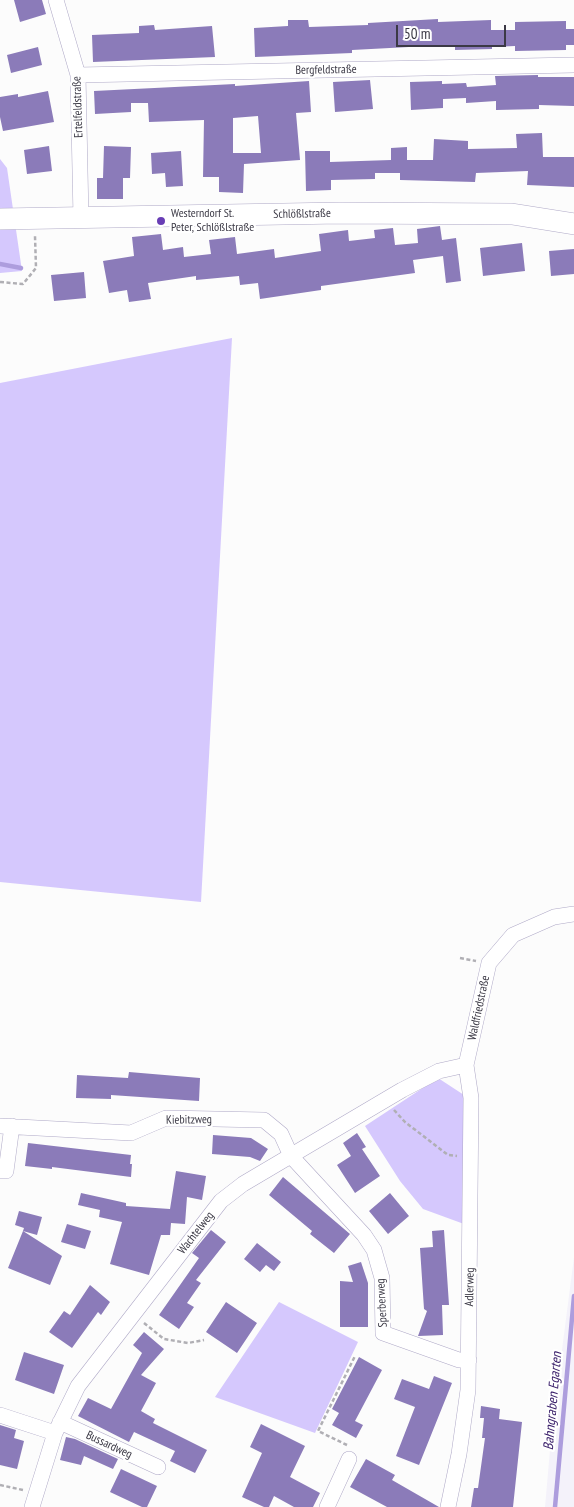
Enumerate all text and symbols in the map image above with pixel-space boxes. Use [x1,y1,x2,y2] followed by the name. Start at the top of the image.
[399,15,509,47] scale bar
[404,24,430,43] text: 50 m
[295,62,357,78] street label: Bergfeldstraße
[70,76,86,138] street label: Ertelfeldstraße
[273,206,331,222] street label: Schlößlstraße
[171,207,254,235] place label: Westerndorf St. Peter, Schlößlstraße
[155,215,167,227] marker: Westerndorf St. Peter, Schlößlstraße
[465,974,493,1042] street label: Waldfriedstraße
[166,1112,212,1128] street label: Kiebitzweg
[175,1209,217,1257] street label: Wachtelweg
[462,1267,478,1307] street label: Adlerweg
[374,1278,390,1328] street label: Sperberweg
[540,1351,566,1451] water label: Bahngraben Egarten
[84,1428,134,1462] street label: Bussardweg

